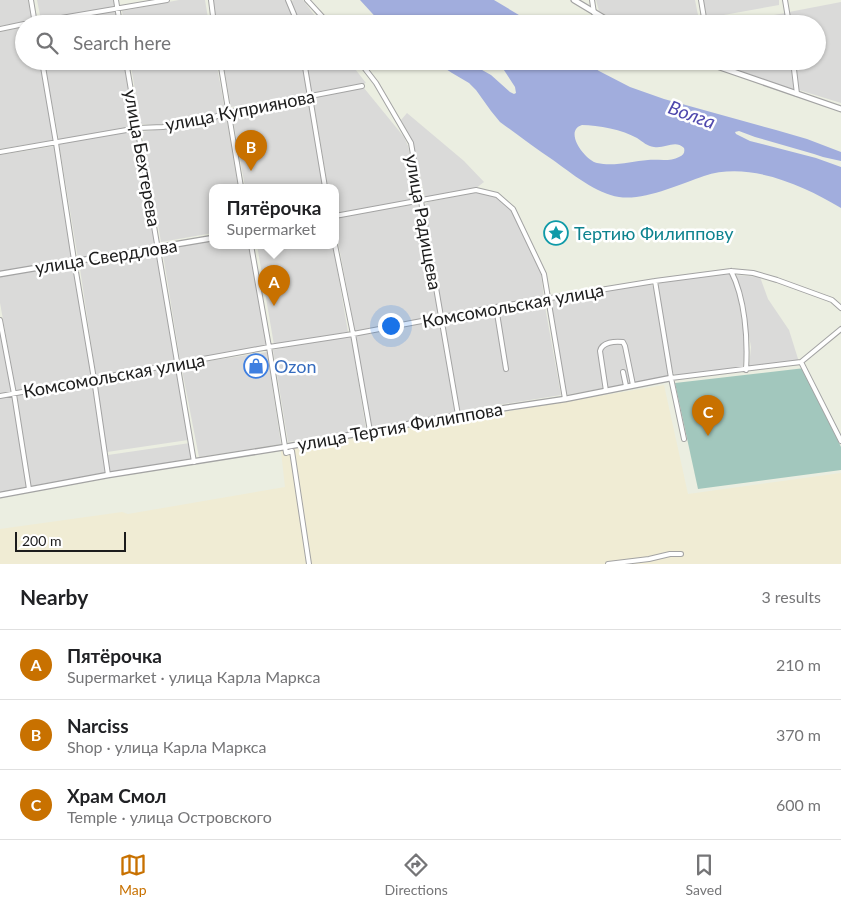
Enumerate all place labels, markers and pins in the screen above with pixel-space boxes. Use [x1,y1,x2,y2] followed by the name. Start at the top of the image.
[235,130,267,171] pin: B
[543,220,569,246] place icon: Тертию Филиппову
[574,222,734,244] place label: Тертию Филиппову
[258,265,290,306] pin: A
[243,353,269,379] shop icon: Ozon
[274,355,316,377] place label: Ozon
[692,395,724,436] pin: C

